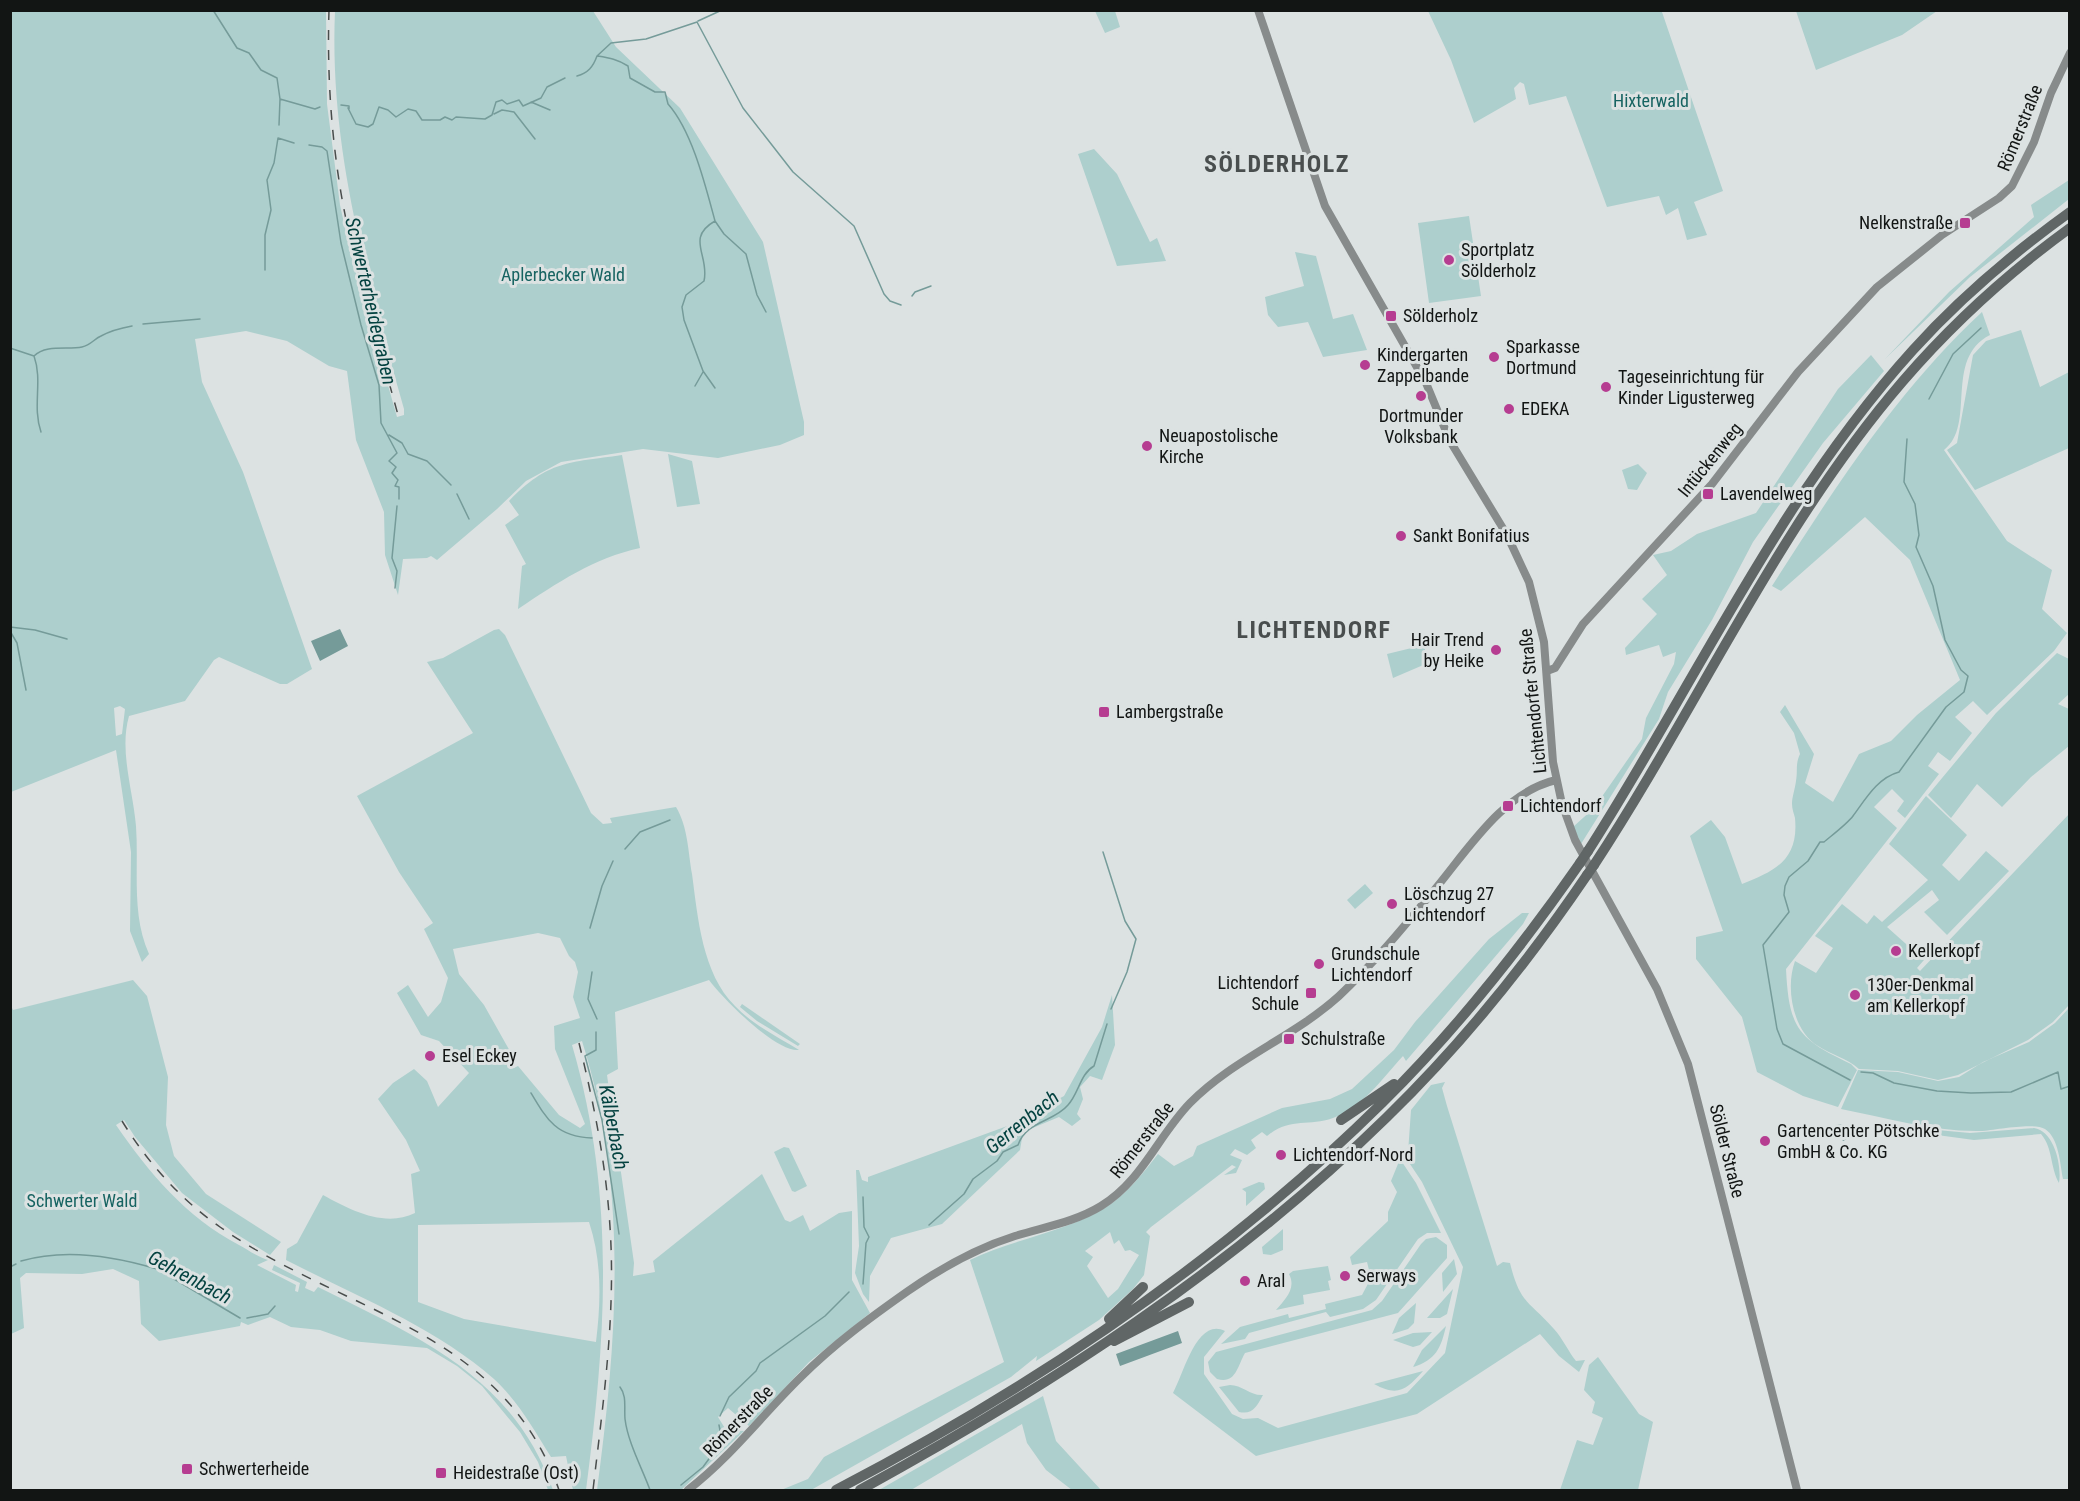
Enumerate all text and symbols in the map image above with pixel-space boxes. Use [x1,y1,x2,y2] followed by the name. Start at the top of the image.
[1993,82,2046,174] street label: Römerstraße
[1613,90,1689,111] park label: Hixterwald
[1204,150,1350,178] district label: SÖLDERHOLZ
[1859,212,1953,233] place label: Nelkenstraße
[340,215,402,387] water label: Schwerterheidegraben
[1958,216,1972,230] marker: Nelkenstraße
[1461,239,1536,281] place label: Sportplatz Sölderholz
[1442,253,1456,267] marker: Sportplatz Sölderholz
[501,264,625,285] park label: Aplerbecker Wald
[1403,305,1478,326] place label: Sölderholz
[1384,309,1398,323] marker: Sölderholz
[1506,336,1580,378] place label: Sparkasse Dortmund
[1377,344,1469,386] place label: Kindergarten Zappelbande
[1487,350,1501,364] marker: Sparkasse Dortmund
[1358,358,1372,372] marker: Kindergarten Zappelbande
[1618,366,1765,408] place label: Tageseinrichtung für Kinder Ligusterweg
[1599,380,1613,394] marker: Tageseinrichtung für Kinder Ligusterweg
[1414,389,1428,403] marker: Dortmunder Volksbank
[1521,398,1570,419] place label: EDEKA
[1502,402,1516,416] marker: EDEKA
[1379,405,1464,447] place label: Dortmunder Volksbank
[1673,418,1746,501] street label: Intückenweg
[1159,425,1278,467] place label: Neuapostolische Kirche
[1140,439,1154,453] marker: Neuapostolische Kirche
[1720,483,1812,504] place label: Lavendelweg
[1701,487,1715,501] marker: Lavendelweg
[1413,525,1530,546] place label: Sankt Bonifatius
[1394,529,1408,543] marker: Sankt Bonifatius
[1237,616,1391,644] district label: LICHTENDORF
[1514,628,1551,775] street label: Lichtendorfer Straße
[1411,629,1484,671] place label: Hair Trend by Heike
[1489,643,1503,657] marker: Hair Trend by Heike
[1116,701,1223,722] place label: Lambergstraße
[1097,705,1111,719] marker: Lambergstraße
[1520,795,1602,816] place label: Lichtendorf
[1501,799,1515,813] marker: Lichtendorf
[1404,883,1494,925] place label: Löschzug 27 Lichtendorf
[1385,897,1399,911] marker: Löschzug 27 Lichtendorf
[1908,940,1980,961] place label: Kellerkopf
[1331,943,1420,985] place label: Grundschule Lichtendorf
[1889,944,1903,958] marker: Kellerkopf
[1312,957,1326,971] marker: Grundschule Lichtendorf
[1218,972,1299,1014] place label: Lichtendorf Schule
[1867,974,1974,1016] place label: 130er-Denkmal am Kellerkopf
[1304,986,1318,1000] marker: Lichtendorf Schule
[1848,988,1862,1002] marker: 130er-Denkmal am Kellerkopf
[1301,1028,1385,1049] place label: Schulstraße
[1282,1032,1296,1046] marker: Schulstraße
[442,1045,517,1066] place label: Esel Eckey
[423,1049,437,1063] marker: Esel Eckey
[594,1082,634,1172] water label: Kälberbach
[980,1085,1064,1159] water label: Gerrenbach
[1105,1097,1178,1182] street label: Römerstraße
[1706,1102,1749,1200] street label: Sölder Straße
[1777,1120,1939,1162] place label: Gartencenter Pötschke GmbH & Co. KG
[1758,1134,1772,1148] marker: Gartencenter Pötschke GmbH & Co. KG
[1293,1144,1413,1165] place label: Lichtendorf-Nord
[1274,1148,1288,1162] marker: Lichtendorf-Nord
[27,1190,137,1211] park label: Schwerter Wald
[144,1245,236,1309] water label: Gehrenbach
[1357,1265,1416,1286] place label: Serways
[1338,1269,1352,1283] marker: Serways
[1257,1270,1285,1291] place label: Aral
[1238,1274,1252,1288] marker: Aral
[698,1381,777,1461] street label: Römerstraße
[199,1458,309,1479] place label: Schwerterheide
[180,1462,194,1476] marker: Schwerterheide
[453,1462,579,1484] place label: Heidestraße (Ost)
[434,1466,448,1480] marker: Heidestraße (Ost)

